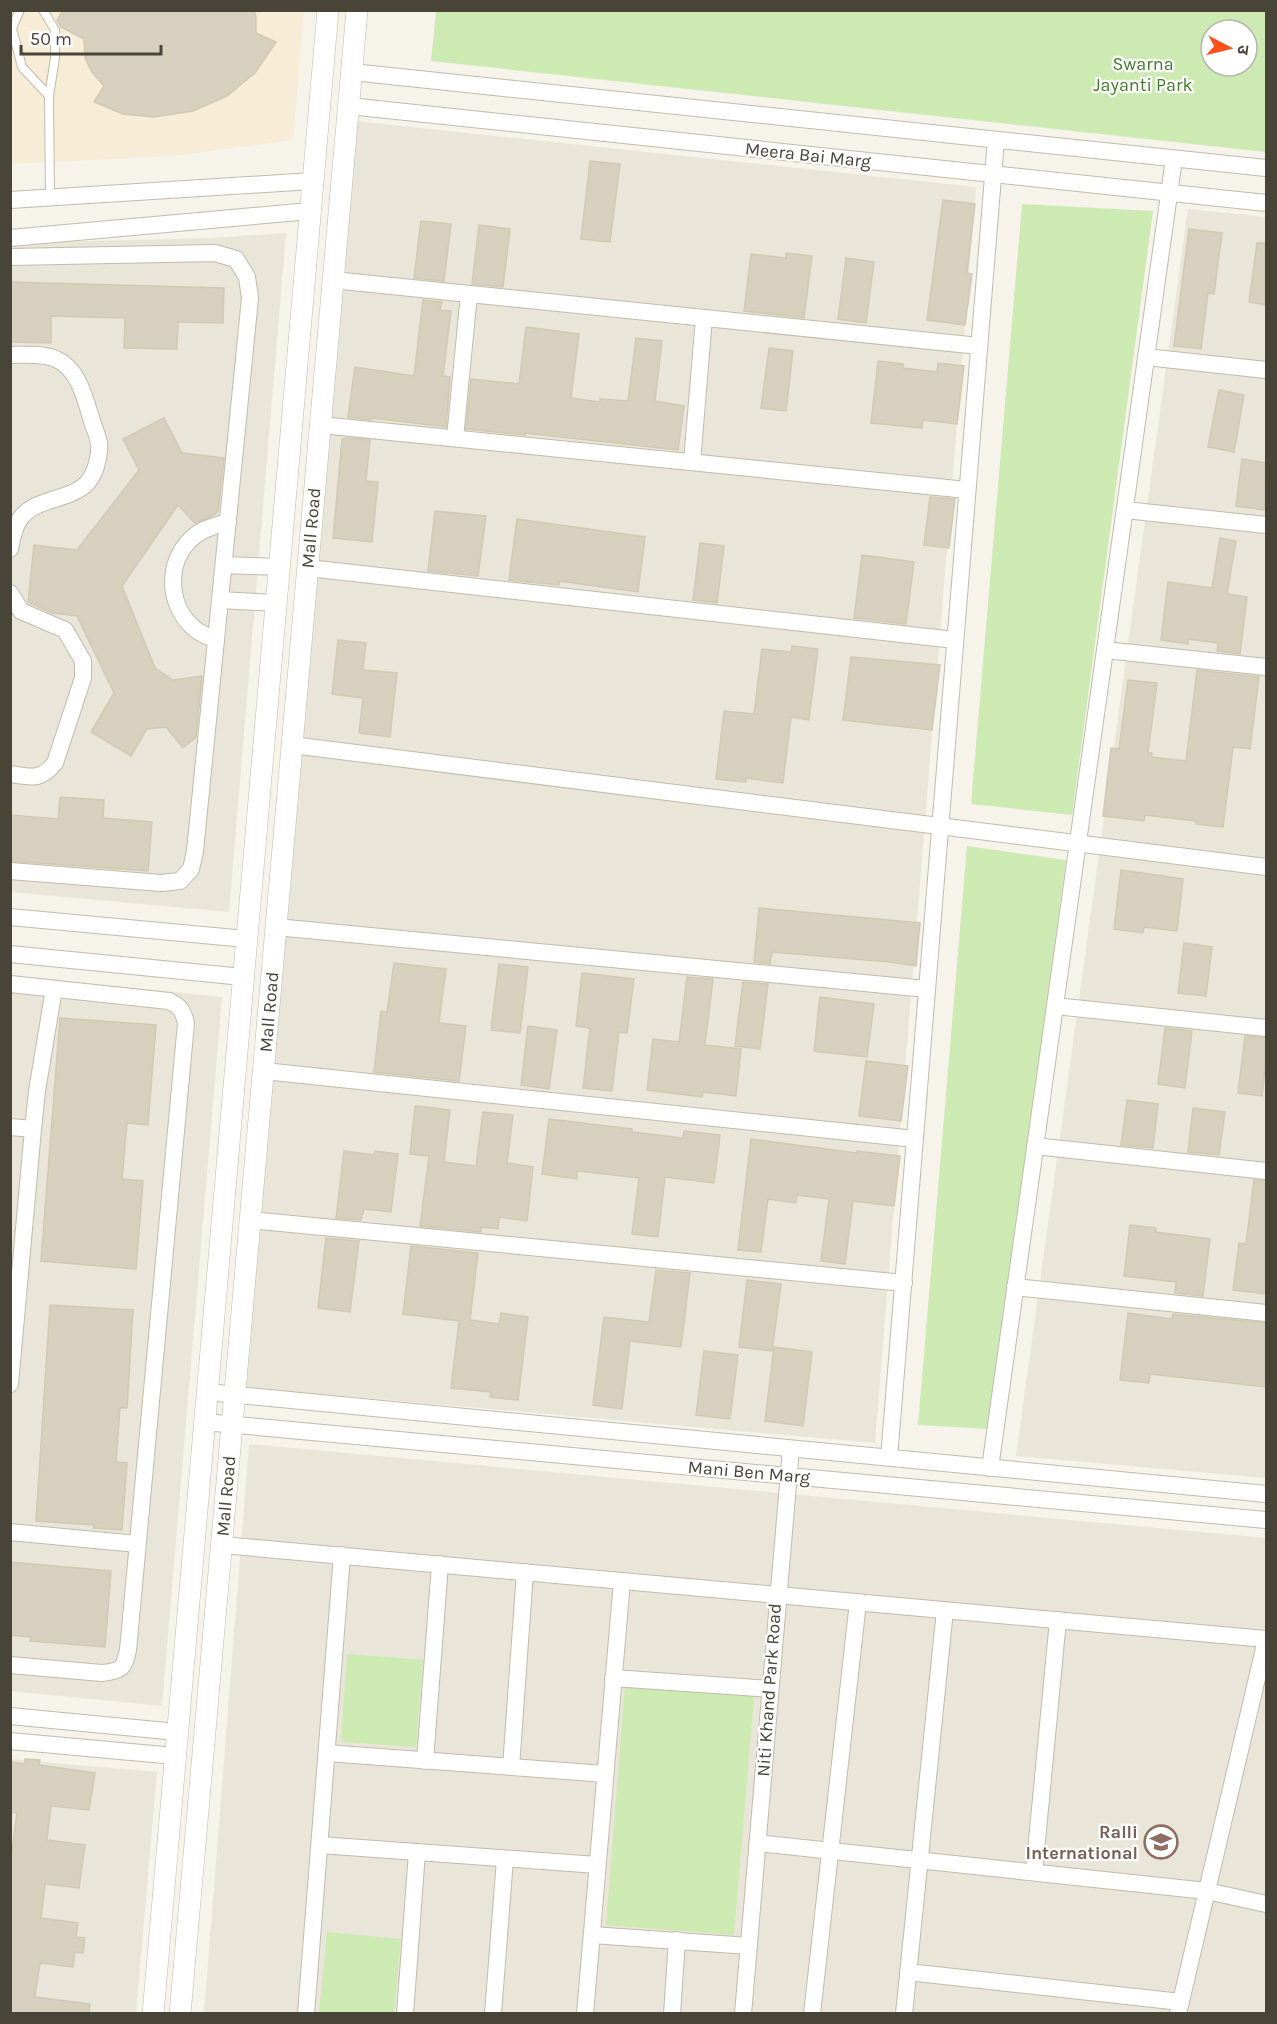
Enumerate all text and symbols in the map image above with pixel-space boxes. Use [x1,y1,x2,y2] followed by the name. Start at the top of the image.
[21,18,160,56] scale bar
[1199,18,1259,78] north arrow
[30,28,72,50] text: 50 m
[1233,44,1253,56] text: उ
[1093,53,1193,96] park label: Swarna Jayanti Park
[744,137,872,173] street label: Meera Bai Marg
[297,487,325,569] street label: Mall Road
[255,971,283,1053] street label: Mall Road
[212,1455,240,1537] street label: Mall Road
[687,1456,811,1488] street label: Mani Ben Marg
[752,1603,786,1777] street label: Niti Khand Park Road
[1025,1821,1138,1864] place label: Ralli International
[1143,1824,1179,1860] school or university icon: Ralli International

